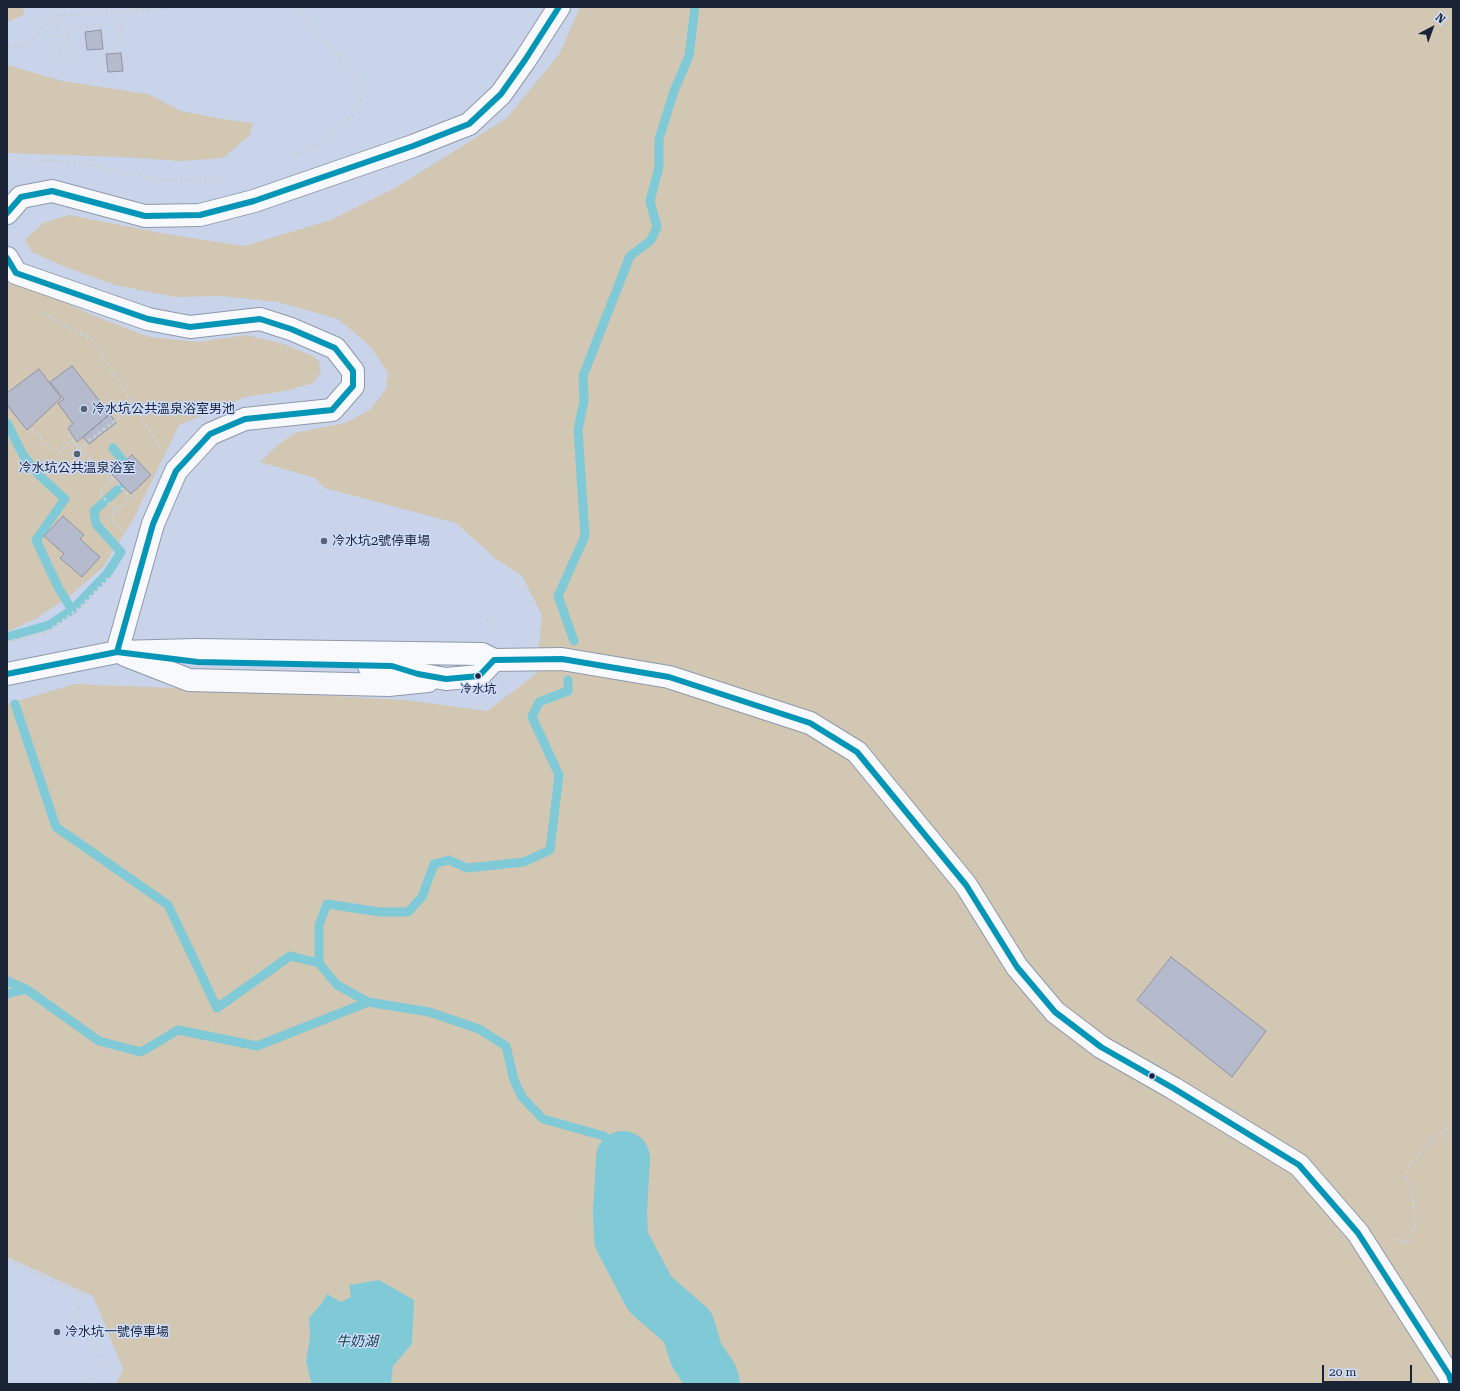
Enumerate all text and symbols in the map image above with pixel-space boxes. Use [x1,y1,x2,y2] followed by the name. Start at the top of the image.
[1412,8,1452,48] north arrow
[1433,11,1448,26] text: N
[92,401,235,417] place label: 冷水坑公共溫泉浴室男池
[79,404,89,414] marker: 冷水坑公共溫泉浴室男池
[72,449,82,459] marker: 冷水坑公共溫泉浴室
[19,460,135,476] place label: 冷水坑公共溫泉浴室
[332,533,430,549] place label: 冷水坑2號停車場
[319,536,329,546] marker: 冷水坑2號停車場
[473,671,483,681] marker: 冷水坑
[460,682,496,696] place label: 冷水坑
[1147,1071,1157,1081] unlabelled marker
[65,1324,169,1340] place label: 冷水坑一號停車場
[52,1327,62,1337] marker: 冷水坑一號停車場
[336,1334,378,1350] water label: 牛奶湖
[1324,1357,1414,1383] scale bar
[1329,1365,1356,1379] text: 20 m

